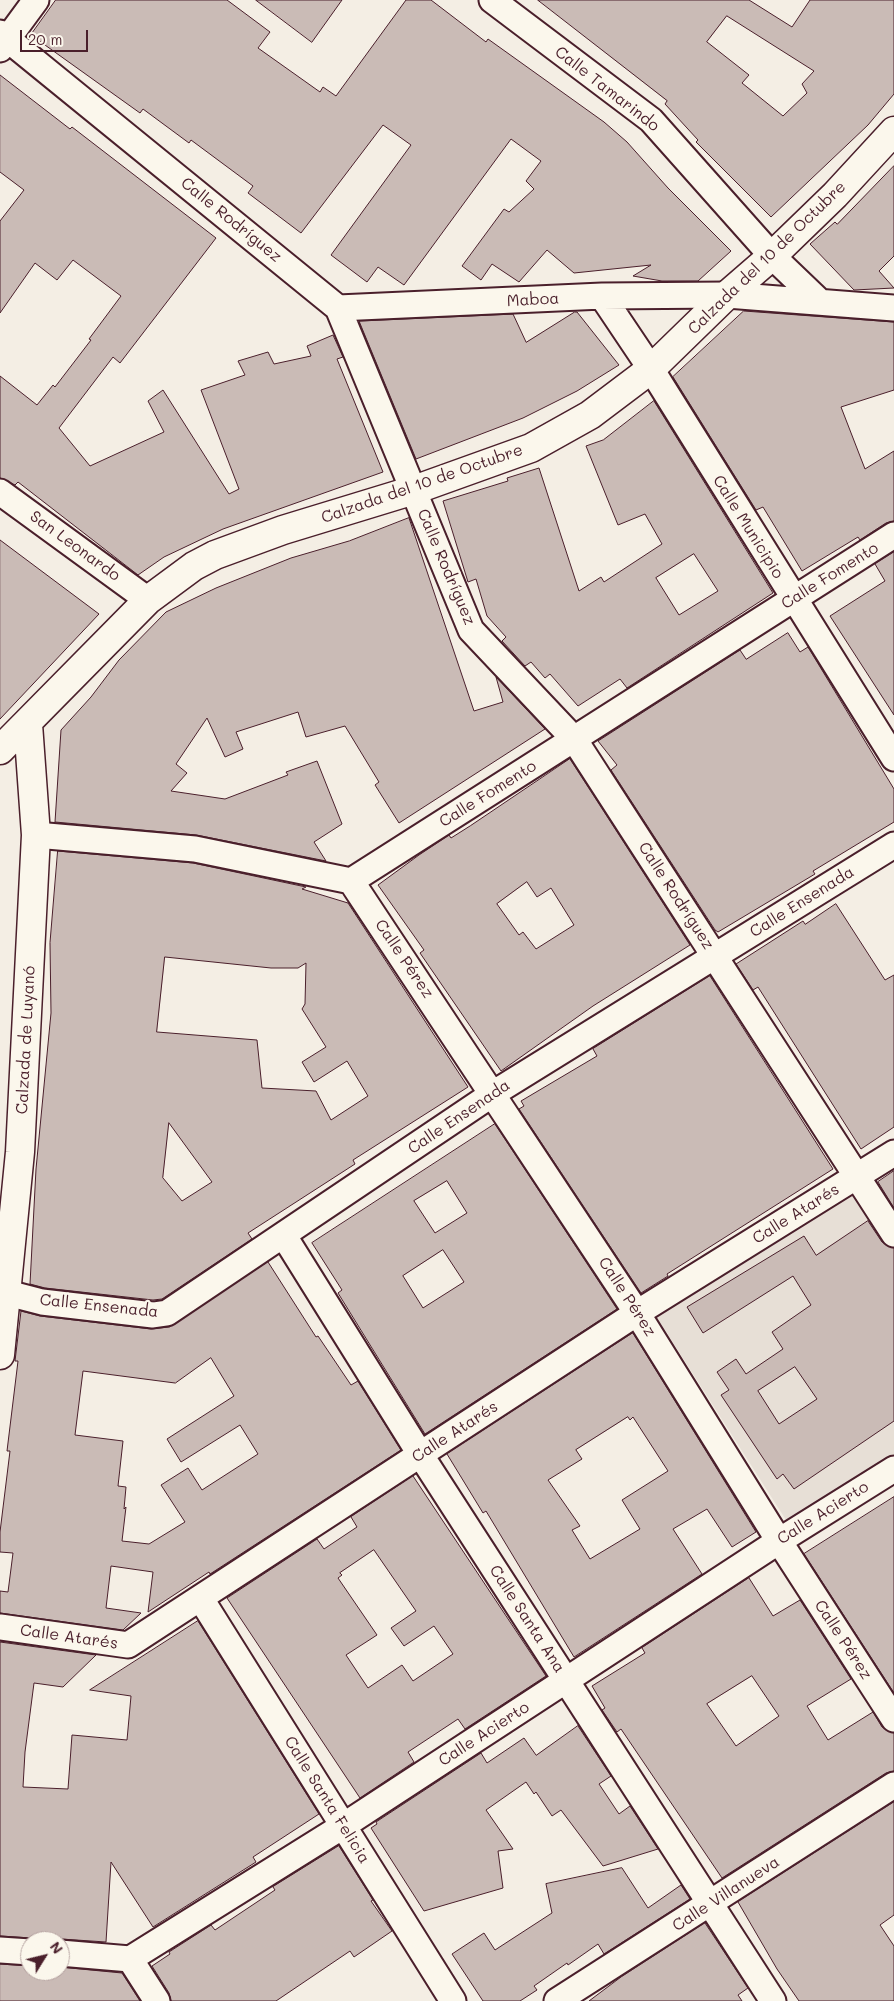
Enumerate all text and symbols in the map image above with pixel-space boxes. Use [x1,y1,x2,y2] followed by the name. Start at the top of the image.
[22,20,90,52] scale bar
[28,29,62,49] text: 20 m
[551,42,663,136] street label: Calle Tamarindo
[177,173,285,267] street label: Calle Rodríguez
[684,177,850,339] street label: Calzada del 10 de Octubre
[506,289,560,311] street label: Maboa
[319,440,525,528] street label: Calzada del 10 de Octubre
[709,472,787,582] street label: Calle Municipio
[413,506,479,628] street label: Calle Rodríguez
[26,507,124,585] street label: San Leonardo
[778,538,882,614] street label: Calle Fomento
[436,756,540,832] street label: Calle Fomento
[634,839,718,953] street label: Calle Rodríguez
[746,862,858,942] street label: Calle Ensenada
[371,916,437,1002] street label: Calle Pérez
[13,965,39,1115] street label: Calzada de Luyanó
[404,1076,514,1158] street label: Calle Ensenada
[749,1180,843,1248] street label: Calle Atarés
[594,1254,660,1340] street label: Calle Pérez
[39,1290,159,1322] street label: Calle Ensenada
[408,1397,502,1467] street label: Calle Atarés
[774,1477,872,1549] street label: Calle Acierto
[485,1562,569,1676] street label: Calle Santa Ana
[810,1597,876,1683] street label: Calle Pérez
[19,1621,119,1653] street label: Calle Atarés
[435,1698,533,1770] street label: Calle Acierto
[280,1733,374,1867] street label: Calle Santa Felicia
[669,1852,783,1936] street label: Calle Villanueva
[20,1931,70,1981] north arrow
[46,1938,68,1957] text: N

